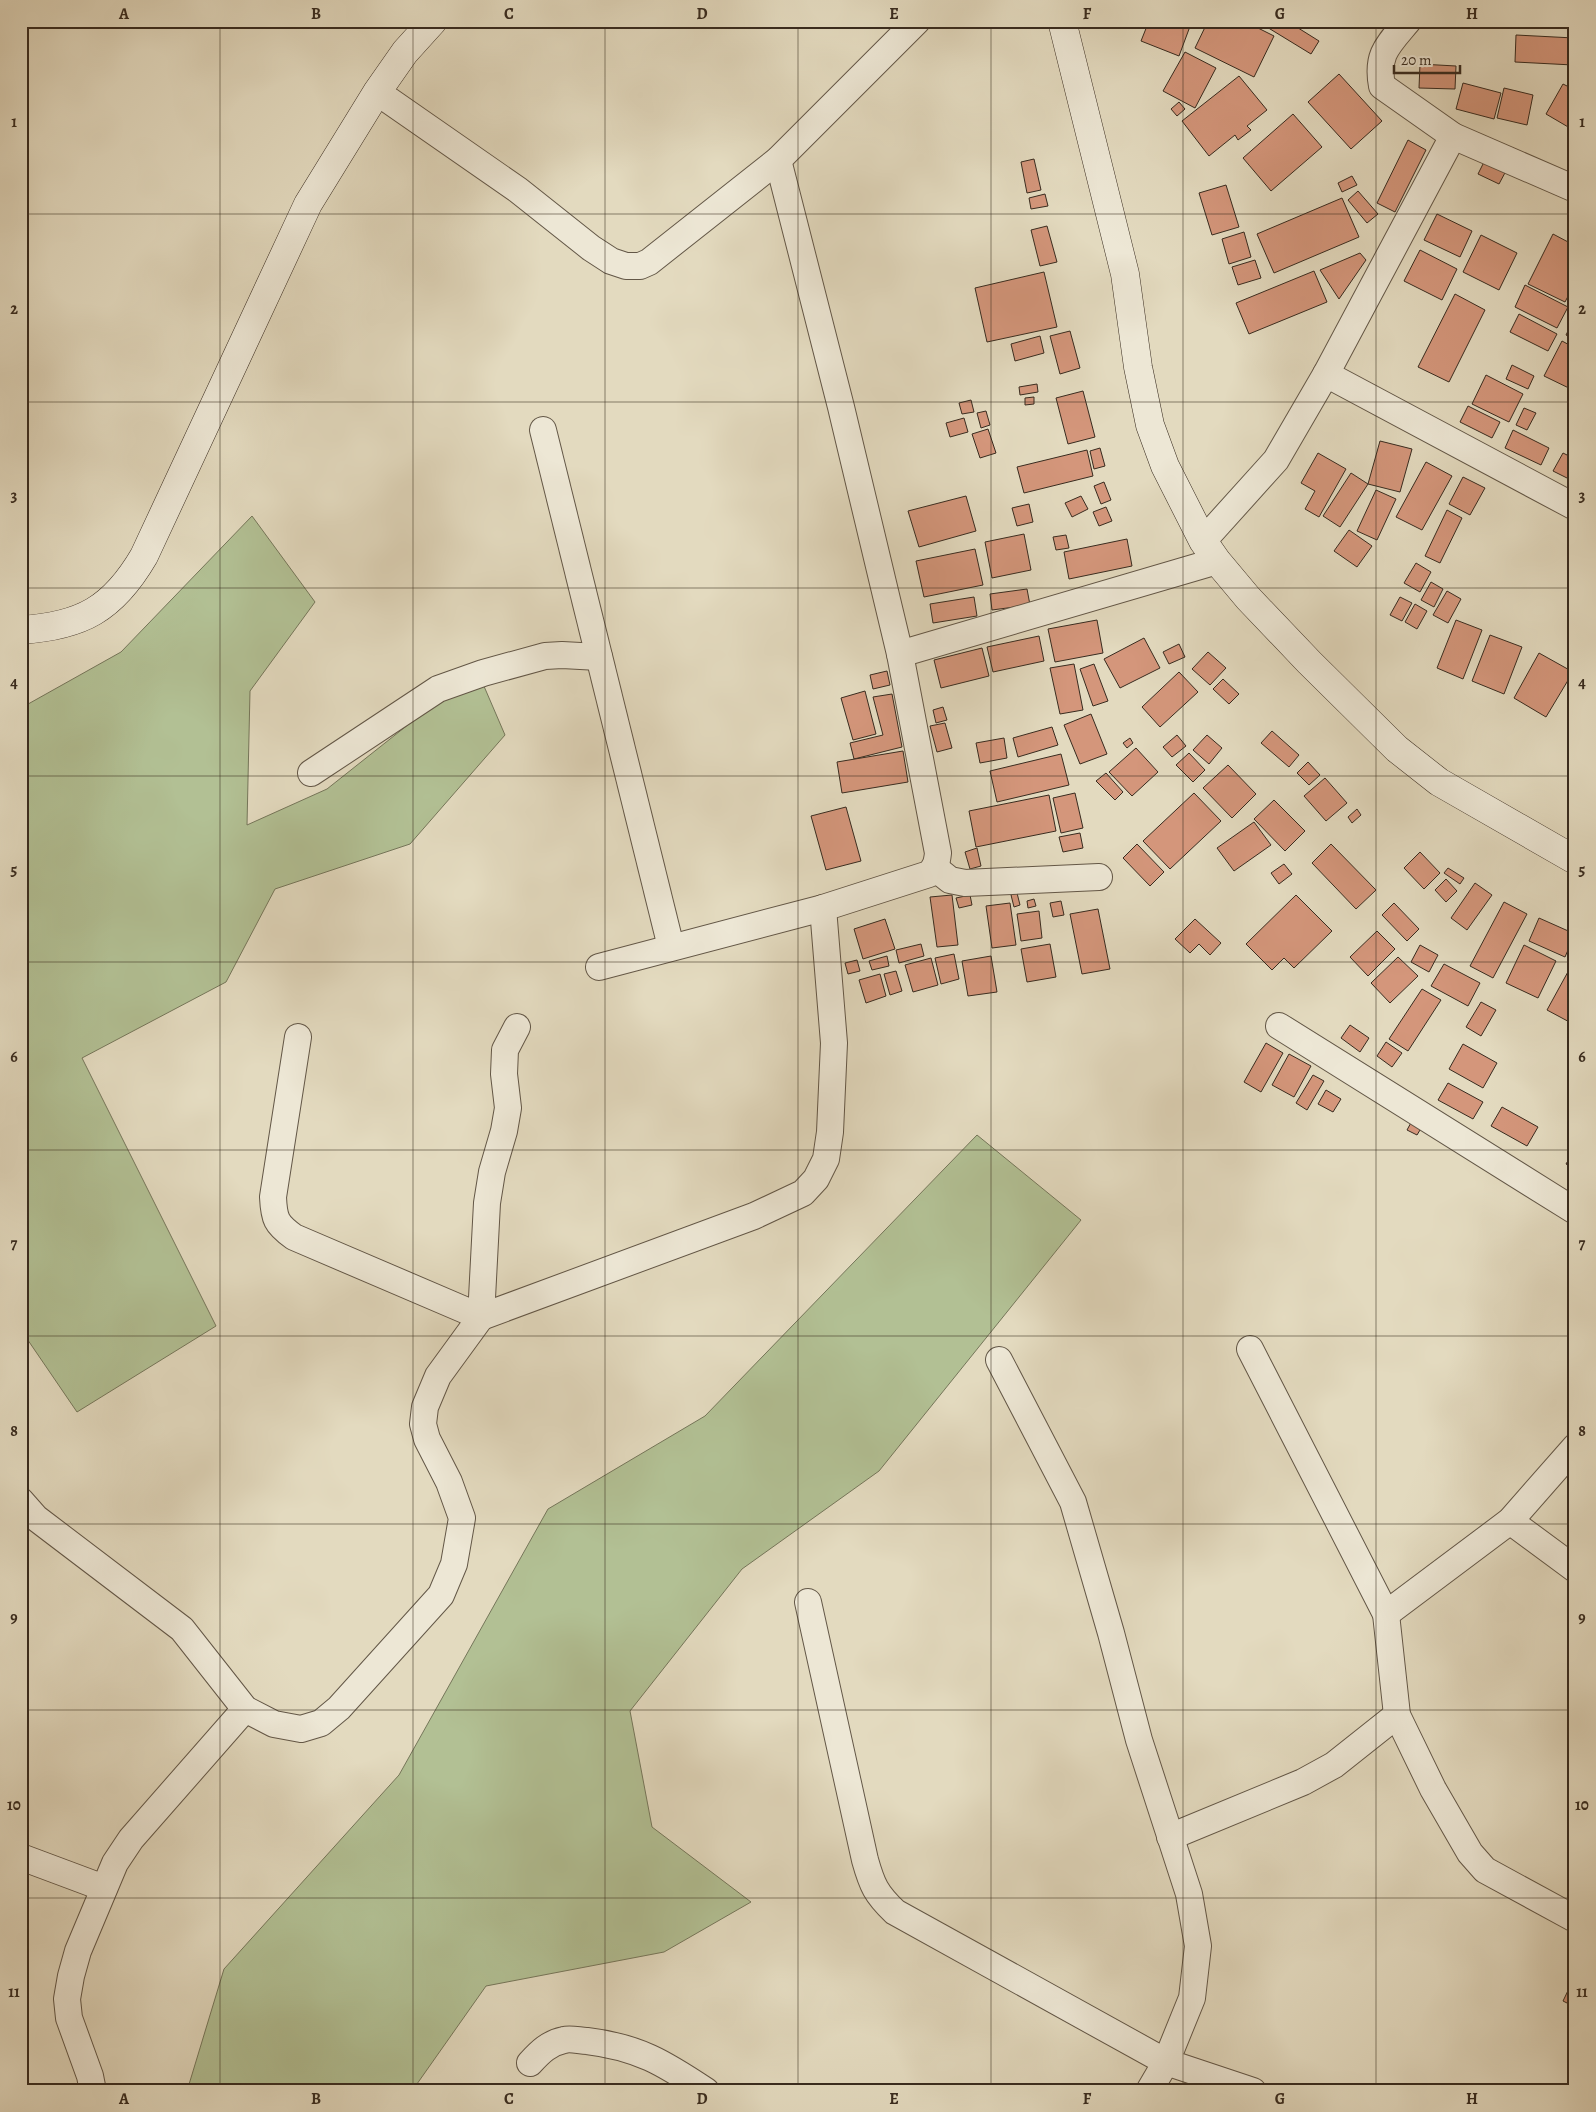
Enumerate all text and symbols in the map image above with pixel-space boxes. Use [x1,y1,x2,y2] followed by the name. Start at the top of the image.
[118,3,130,25] text: A
[311,3,321,25] text: B
[504,3,514,25] text: C
[696,3,708,25] text: D
[889,3,899,25] text: E
[1083,3,1092,25] text: F
[1275,3,1285,25] text: G
[1466,3,1478,25] text: H
[1394,42,1460,74] scale bar
[1401,50,1432,70] text: 20 m
[11,111,17,133] text: 1
[1579,111,1585,133] text: 1
[10,298,18,320] text: 2
[1578,298,1586,320] text: 2
[11,485,18,507] text: 3
[1579,485,1586,507] text: 3
[10,672,18,694] text: 4
[1578,672,1586,694] text: 4
[11,859,18,881] text: 5
[1579,859,1586,881] text: 5
[10,1046,18,1068] text: 6
[1578,1046,1586,1068] text: 6
[11,1233,18,1255] text: 7
[1579,1233,1586,1255] text: 7
[10,1420,18,1442] text: 8
[1578,1420,1586,1442] text: 8
[10,1607,18,1629] text: 9
[1578,1607,1586,1629] text: 9
[7,1794,21,1816] text: 10
[1575,1794,1589,1816] text: 10
[8,1981,20,2003] text: 11
[1576,1981,1588,2003] text: 11
[118,2088,130,2110] text: A
[311,2088,321,2110] text: B
[504,2088,514,2110] text: C
[696,2088,708,2110] text: D
[889,2088,899,2110] text: E
[1083,2088,1092,2110] text: F
[1275,2088,1285,2110] text: G
[1466,2088,1478,2110] text: H

